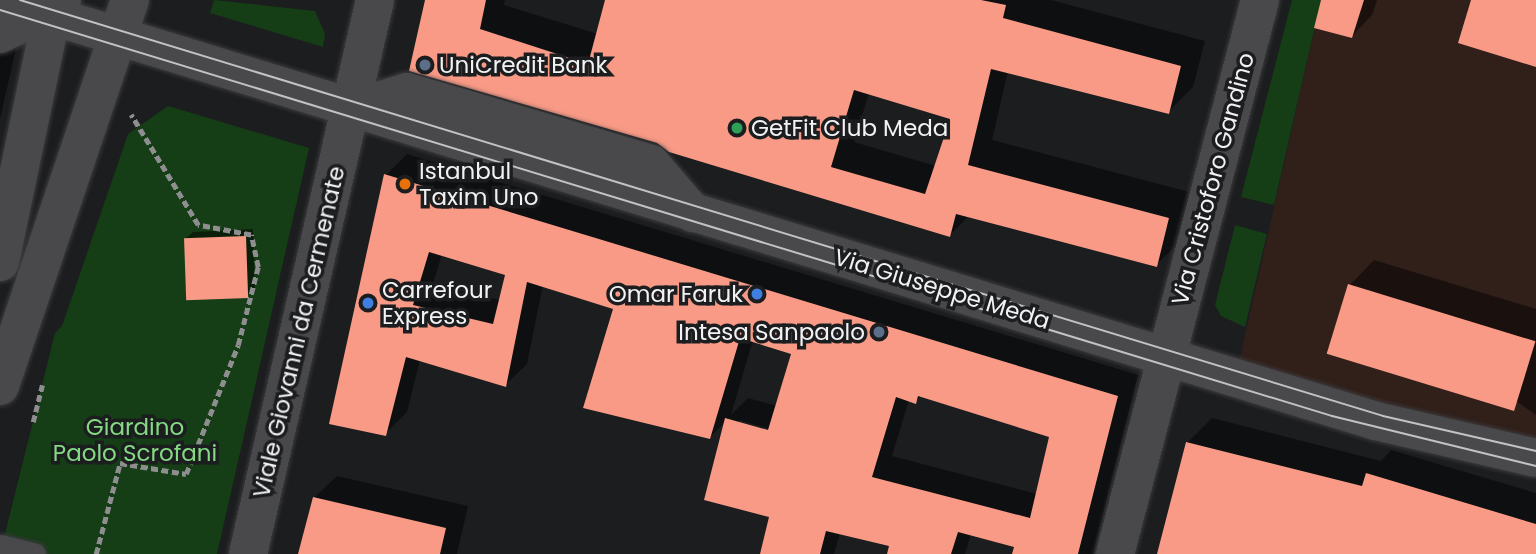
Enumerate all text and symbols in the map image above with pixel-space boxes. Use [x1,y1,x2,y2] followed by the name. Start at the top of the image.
[1166,50,1260,308] street label: Via Cristoforo Gandino
[439,51,607,79] place label: UniCredit Bank
[417,57,433,73] marker: UniCredit Bank
[751,114,948,142] place label: GetFit Club Meda
[729,120,745,136] marker: GetFit Club Meda
[419,157,538,211] place label: Istanbul Taxim Uno
[247,164,351,500] street label: Viale Giovanni da Cermenate
[397,176,413,192] marker: Istanbul Taxim Uno
[831,243,1053,335] street label: Via Giuseppe Meda
[382,276,492,330] place label: Carrefour Express
[609,280,743,308] place label: Omar Faruk
[749,286,765,302] marker: Omar Faruk
[360,295,376,311] marker: Carrefour Express
[678,318,865,346] place label: Intesa Sanpaolo
[871,324,887,340] marker: Intesa Sanpaolo
[53,413,217,467] park label: Giardino Paolo Scrofani

